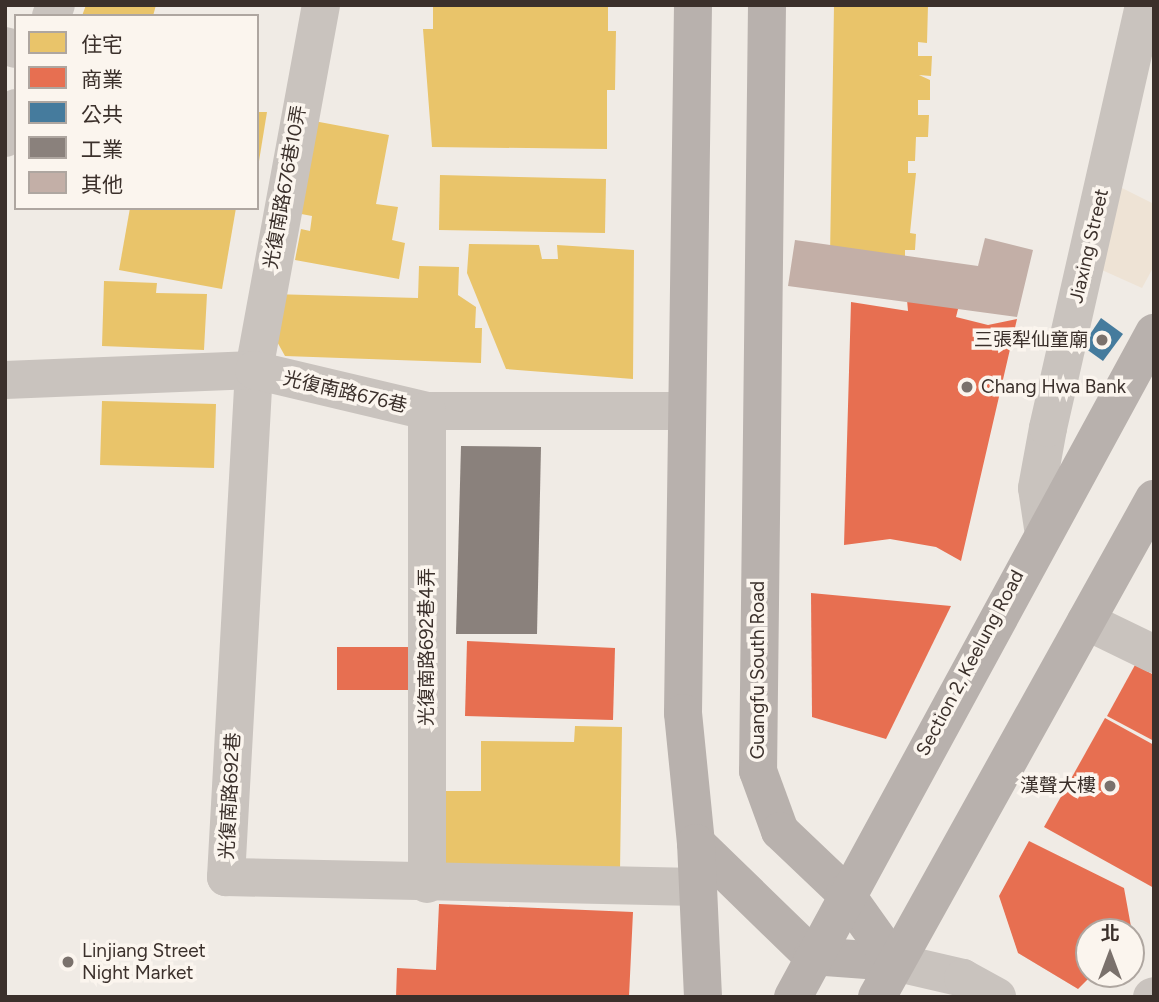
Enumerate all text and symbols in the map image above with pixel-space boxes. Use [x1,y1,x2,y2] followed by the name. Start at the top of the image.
[14,14,259,210] legend
[81,32,123,57] text: 住宅
[81,67,123,92] text: 商業
[81,102,123,127] text: 公共
[259,103,311,271] street label: 光復南路676巷10弄
[81,137,123,162] text: 工業
[81,172,123,197] text: 其他
[1065,186,1113,306] street label: Jiaxing Street
[974,329,1088,351] place label: 三張犁仙童廟
[1094,332,1110,348] marker: 三張犁仙童廟
[281,367,409,417] street label: 光復南路676巷
[981,376,1126,398] place label: Chang Hwa Bank
[959,379,975,395] marker: Chang Hwa Bank
[911,566,1029,760] street label: Section 2, Keelung Road
[416,568,438,726] street label: 光復南路692巷4弄
[747,581,769,759] street label: Guangfu South Road
[215,732,245,860] street label: 光復南路692巷
[1020,775,1096,797] place label: 漢聲大樓
[1102,778,1118,794] marker: 漢聲大樓
[1075,918,1145,988] north arrow
[1100,922,1120,945] text: 北
[82,940,206,984] place label: Linjiang Street Night Market
[60,954,76,970] marker: Linjiang Street Night Market

